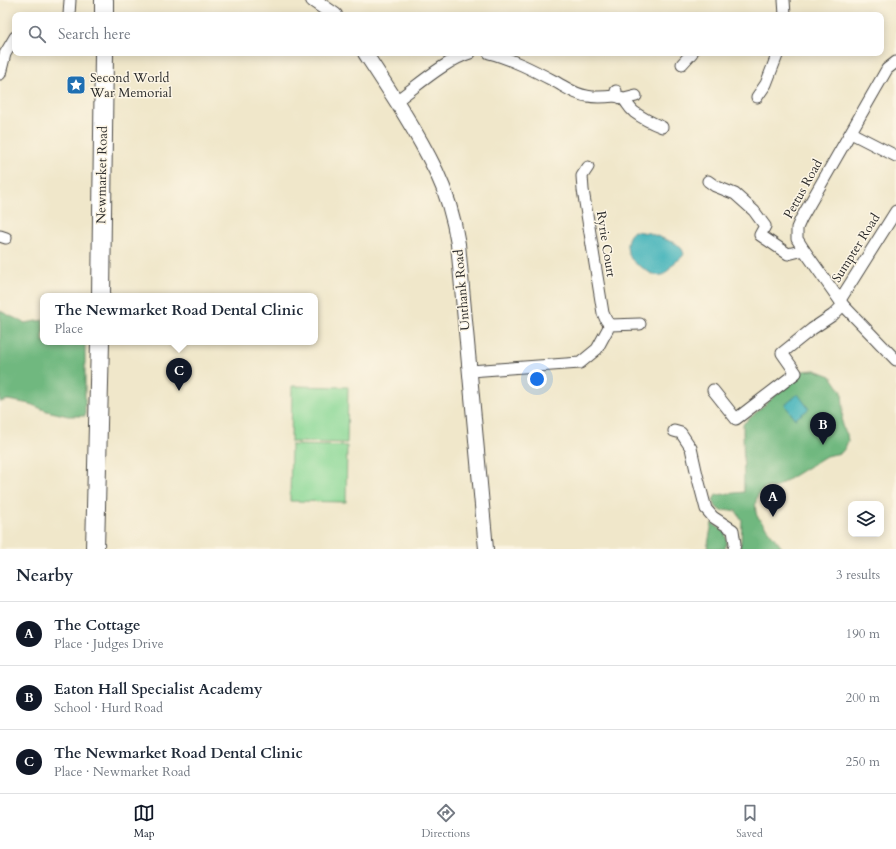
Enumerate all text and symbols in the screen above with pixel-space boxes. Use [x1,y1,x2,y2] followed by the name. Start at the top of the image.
[12,12,884,56] search box
[26,23,48,45] icon: search
[58,24,131,44] text: Search here
[89,69,172,102] place label: Second World War Memorial
[65,74,87,96] place icon: Second World War Memorial
[92,126,112,224] street label: Newmarket Road
[779,156,827,222] street label: Pettus Road
[592,210,620,278] street label: Ryrie Court
[828,210,884,286] street label: Sumpter Road
[449,249,475,331] street label: Unthank Road
[40,293,318,345] popup
[55,300,303,320] text: The Newmarket Road Dental Clinic
[55,320,83,338] text: Place
[166,358,192,391] pin: C
[527,369,547,389] your location
[810,412,836,445] pin: B
[760,484,786,517] pin: A
[848,501,884,537] map controls
[848,501,884,537] button: layers
[16,564,73,587] text: Nearby
[836,566,880,584] text: 3 results
[54,615,140,635] text: The Cottage
[24,625,34,643] text: A
[846,625,880,643] text: 190 m
[54,635,164,653] text: Place · Judges Drive
[54,679,263,699] text: Eaton Hall Specialist Academy
[24,689,34,707] text: B
[846,689,880,707] text: 200 m
[54,699,163,717] text: School · Hurd Road
[54,743,303,763] text: The Newmarket Road Dental Clinic
[24,753,34,771] text: C
[846,753,880,771] text: 250 m
[54,763,191,781] text: Place · Newmarket Road
[133,802,155,841] tab: Map
[421,802,470,841] tab: Directions
[736,802,763,841] tab: Saved

